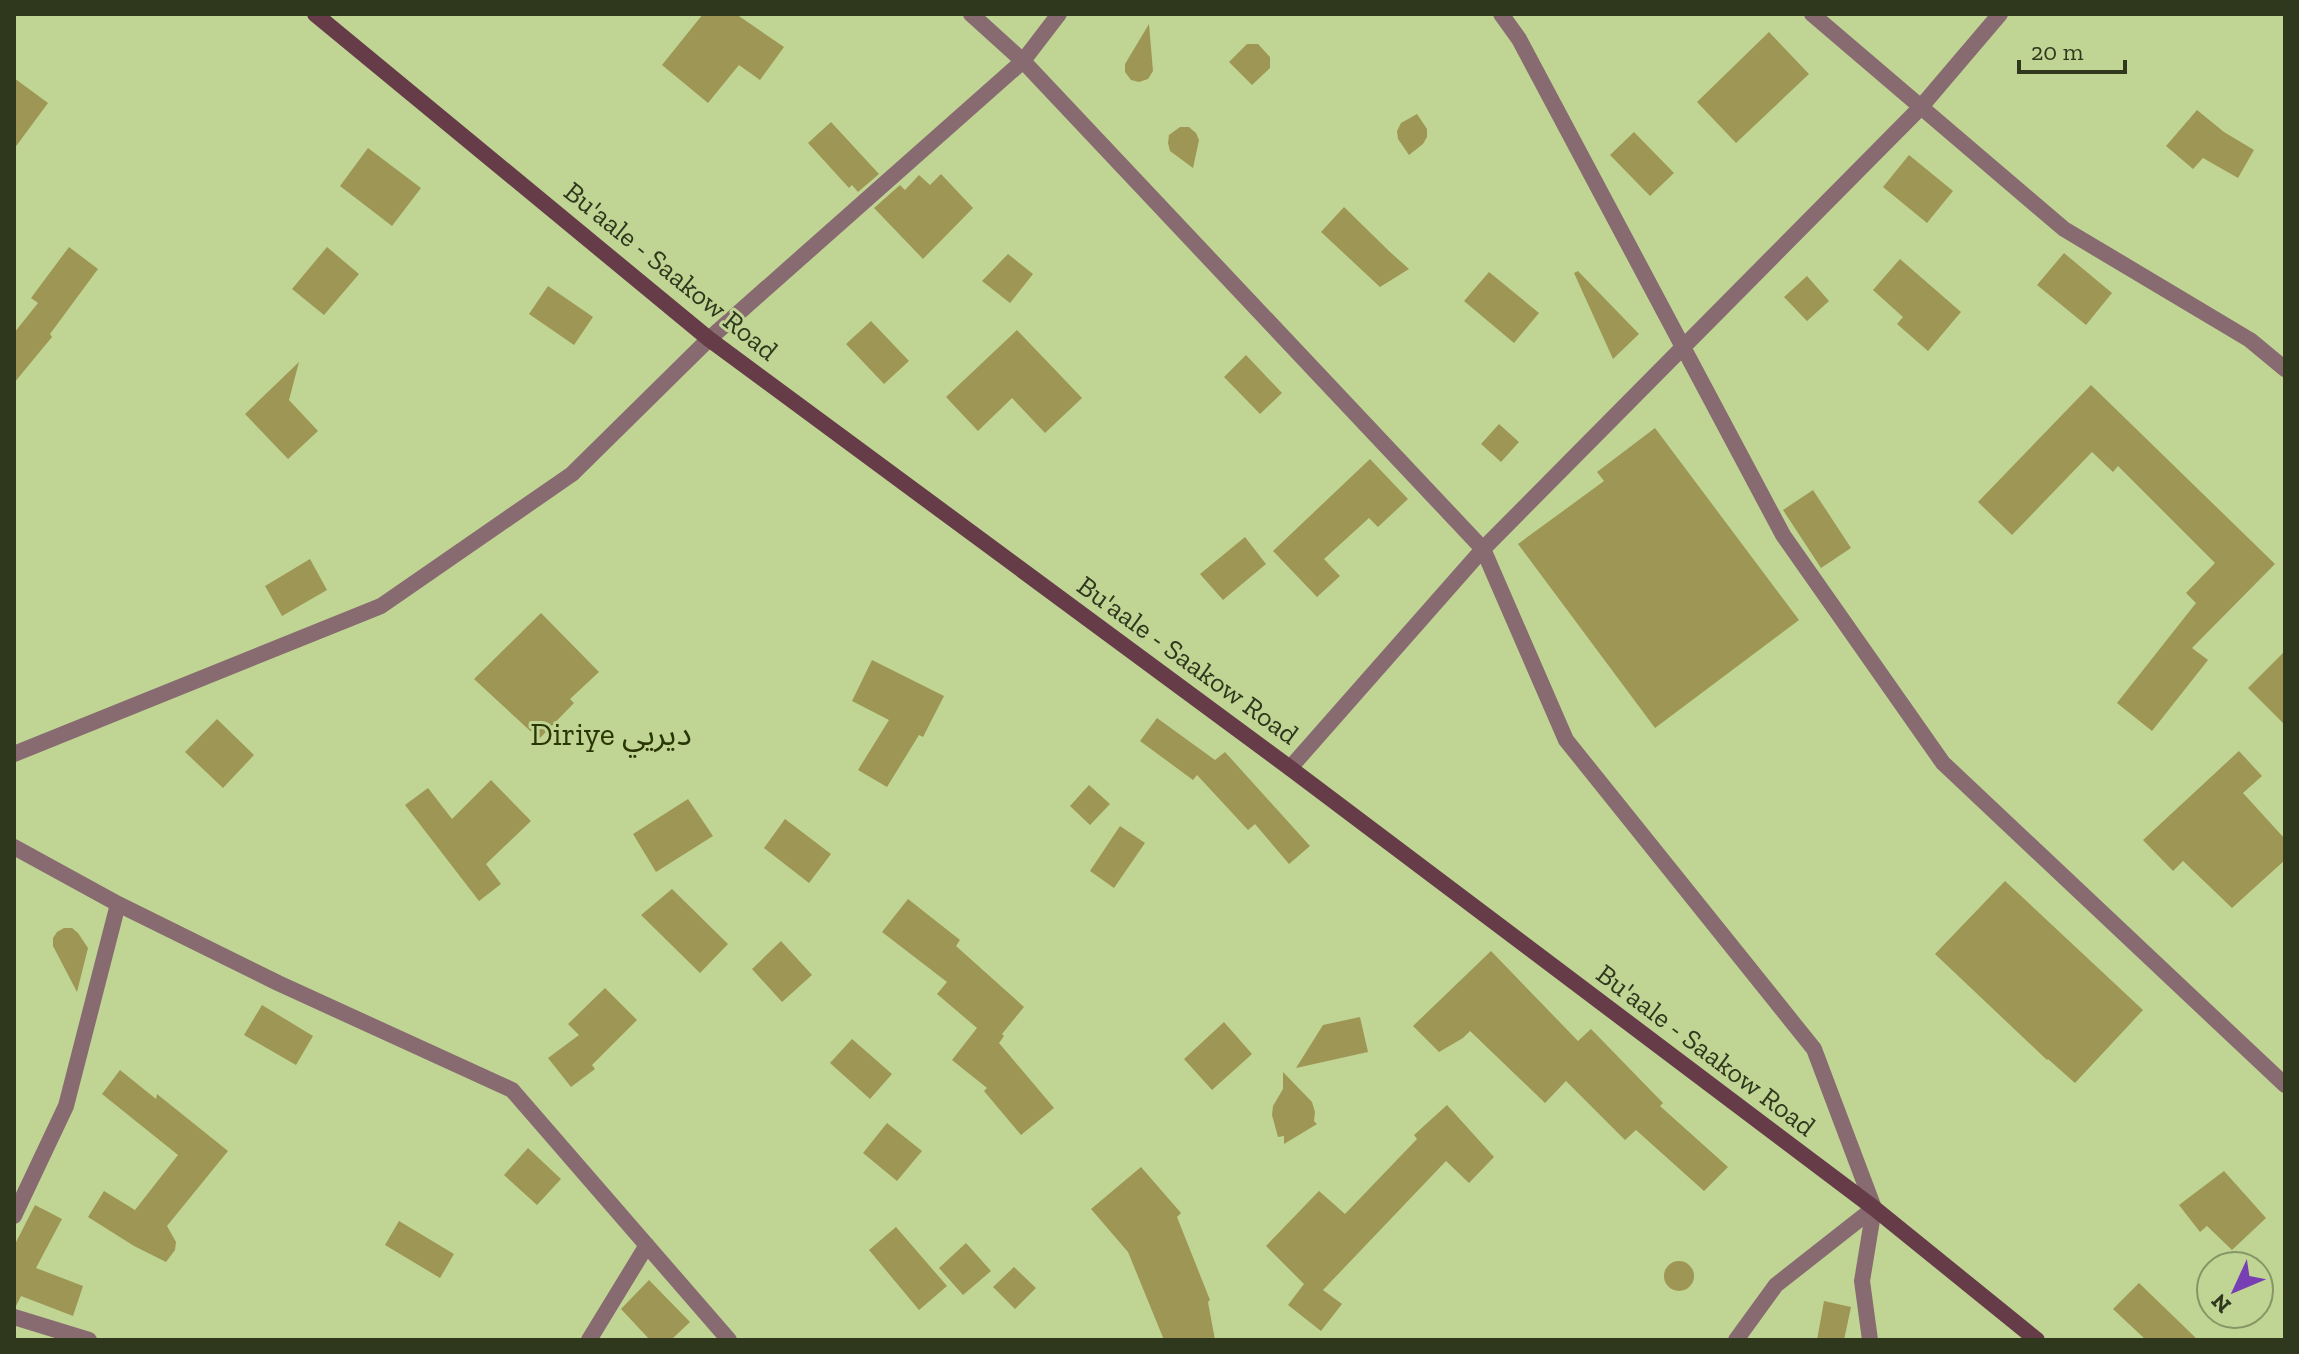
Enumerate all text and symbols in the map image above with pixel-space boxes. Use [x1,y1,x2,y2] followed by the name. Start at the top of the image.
[2019,24,2125,74] scale bar
[2031,37,2084,66] text: 20 m
[558,175,784,367] street label: Bu'aale - Saakow Road
[1071,569,1305,751] street label: Bu'aale - Saakow Road
[530,715,692,758] district label: Diriye ديريي
[1590,957,1822,1143] street label: Bu'aale - Saakow Road
[2195,1250,2275,1330] north arrow
[2205,1288,2236,1319] text: N

